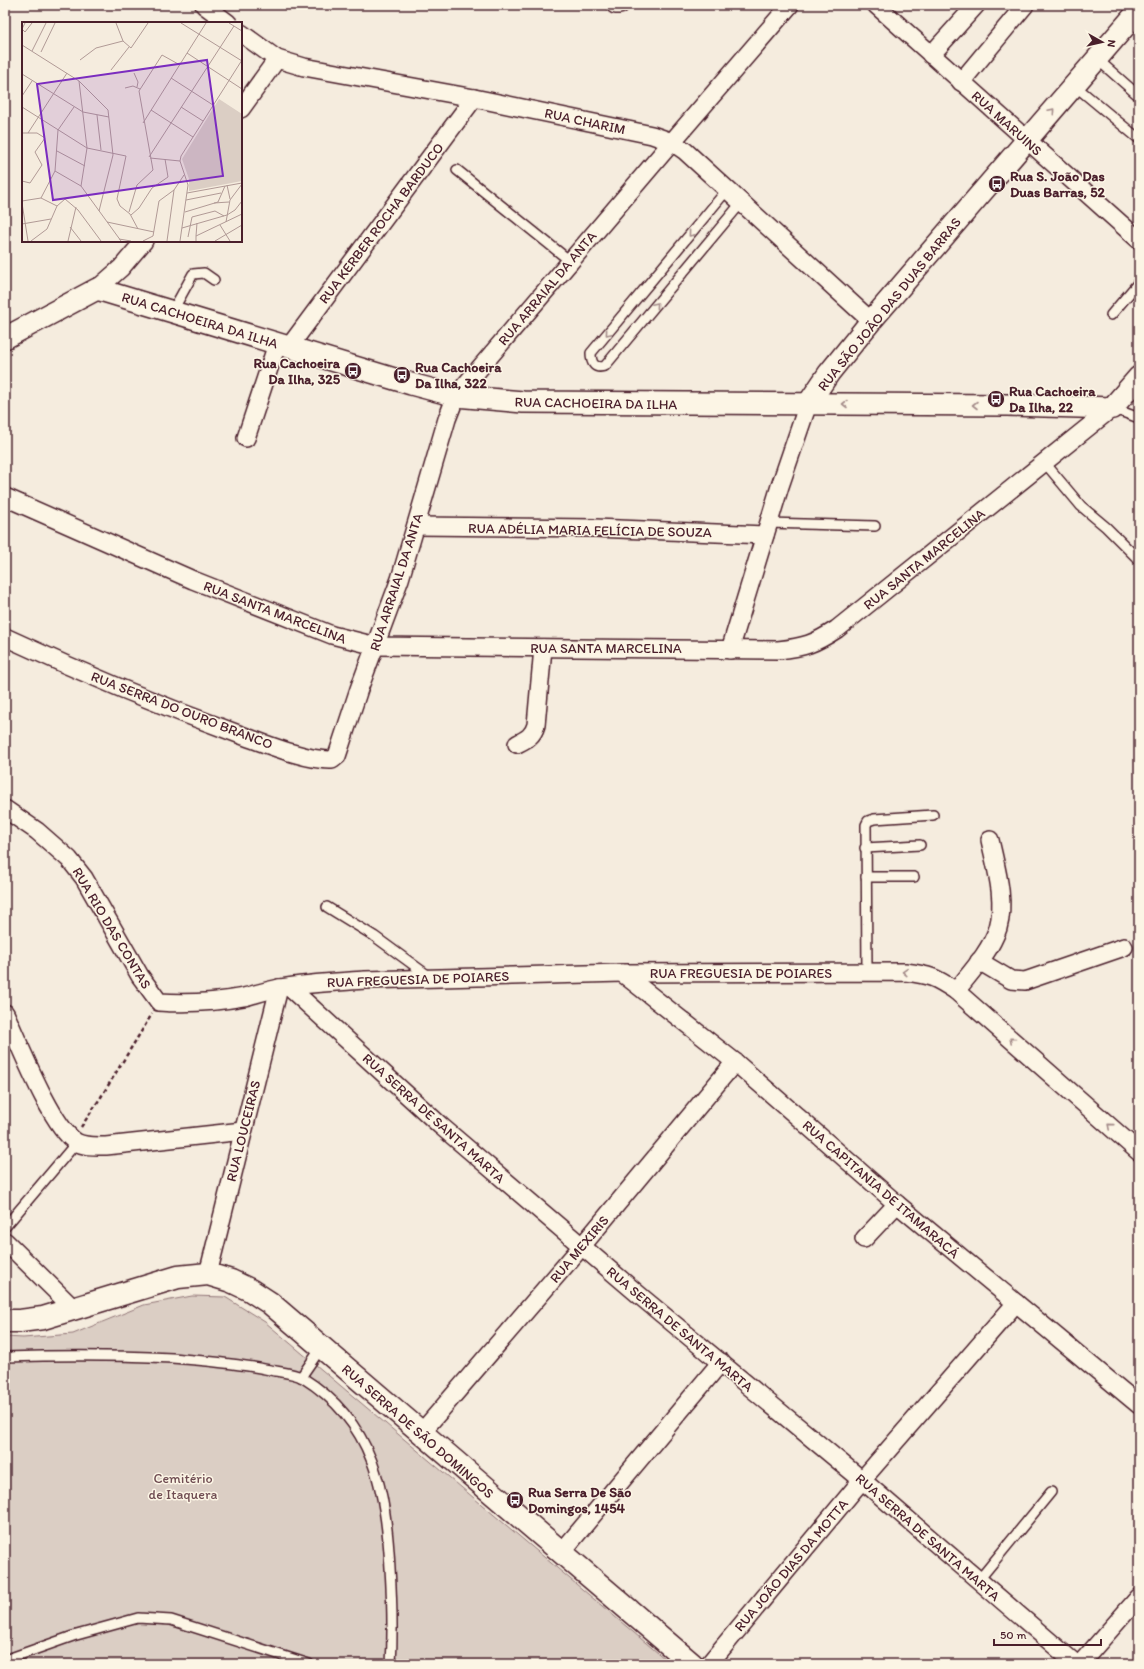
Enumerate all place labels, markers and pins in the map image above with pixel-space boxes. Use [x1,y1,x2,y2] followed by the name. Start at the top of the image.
[1010,168,1106,201] place label: Rua S. João Das Duas Barras, 52
[987,174,1007,194] bus stop icon: Rua S. João Das Duas Barras, 52
[254,355,341,388] place label: Rua Cachoeira Da Ilha, 325
[415,359,502,392] place label: Rua Cachoeira Da Ilha, 322
[343,361,363,381] bus stop icon: Rua Cachoeira Da Ilha, 325
[392,365,412,385] bus stop icon: Rua Cachoeira Da Ilha, 322
[1009,383,1096,416] place label: Rua Cachoeira Da Ilha, 22
[986,389,1006,409] bus stop icon: Rua Cachoeira Da Ilha, 22
[528,1484,631,1517] place label: Rua Serra De São Domingos, 1454
[505,1490,525,1510] bus stop icon: Rua Serra De São Domingos, 1454

